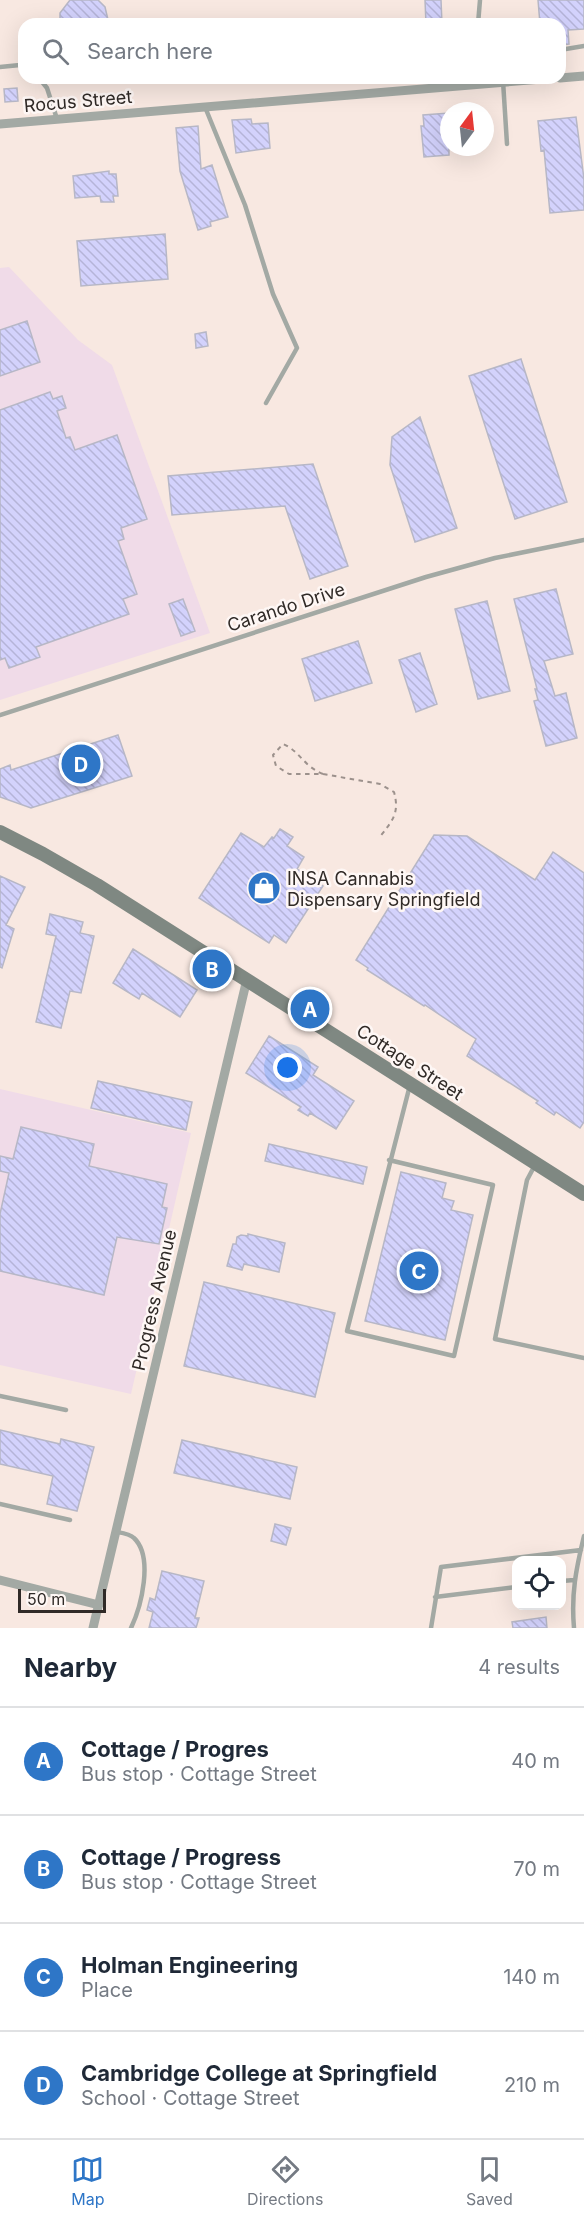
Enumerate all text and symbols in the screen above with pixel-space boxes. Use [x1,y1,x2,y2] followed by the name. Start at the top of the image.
[18,18,566,84] search box
[39,35,72,68] icon: search
[87,38,213,64] text: Search here
[23,86,133,116] street label: Rocus Street
[440,102,494,156] north arrow
[225,578,347,636] street label: Carando Drive
[62,742,100,786] pin: D
[287,868,480,910] place label: INSA Cannabis Dispensary Springfield
[246,870,282,906] shop icon: INSA Cannabis Dispensary Springfield
[192,946,232,992] pin: B
[290,986,330,1032] pin: A
[353,1020,467,1104] street label: Cottage Street
[273,1053,302,1082] your location
[128,1227,180,1373] street label: Progress Avenue
[400,1248,438,1294] pin: C
[512,1556,566,1610] map controls
[512,1556,566,1610] button: locate
[18,1586,106,1614] scale bar
[27,1589,65,1609] text: 50 m
[24,1652,117,1683] text: Nearby
[478,1655,560,1679] text: 4 results
[81,1736,269,1762] text: Cottage / Progres
[36,1749,51,1773] text: A
[511,1749,560,1773] text: 40 m
[81,1762,317,1786] text: Bus stop · Cottage Street
[81,1844,281,1870] text: Cottage / Progress
[37,1857,50,1881] text: B
[513,1857,560,1881] text: 70 m
[81,1870,317,1894] text: Bus stop · Cottage Street
[81,1952,298,1978] text: Holman Engineering
[36,1965,51,1989] text: C
[503,1965,560,1989] text: 140 m
[81,1978,133,2002] text: Place
[81,2060,437,2086] text: Cambridge College at Springfield
[36,2073,51,2097] text: D
[504,2073,560,2097] text: 210 m
[81,2086,299,2110] text: School · Cottage Street
[71,2153,105,2209] tab: Map
[247,2153,323,2209] tab: Directions
[466,2153,513,2209] tab: Saved

